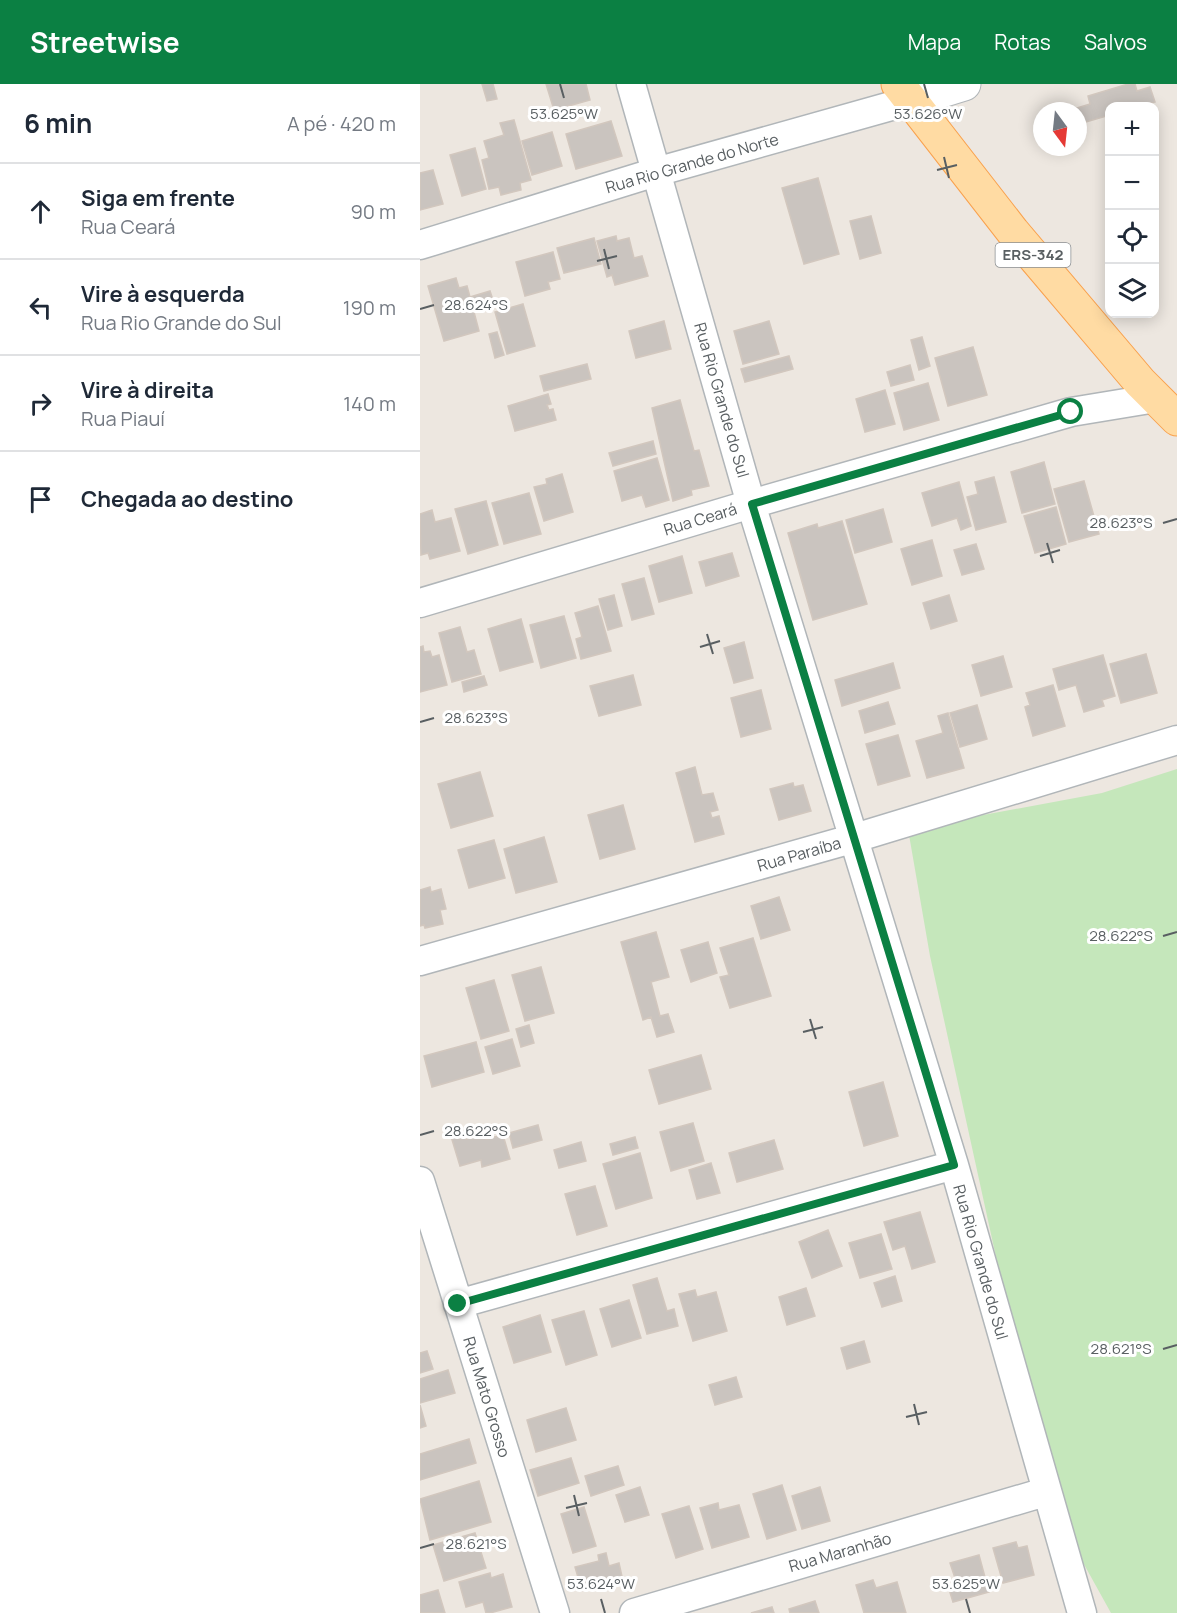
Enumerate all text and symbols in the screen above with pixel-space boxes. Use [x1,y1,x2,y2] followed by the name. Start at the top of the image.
[30,23,180,61] text: Streetwise
[908,28,961,56] text: Mapa
[994,28,1051,56] text: Rotas
[1084,28,1147,56] text: Salvos
[1033,102,1087,156] north arrow
[1105,102,1159,318] map controls
[1105,102,1159,156] button: +
[530,103,598,124] text: 53.625°W
[894,103,962,124] text: 53.626°W
[24,105,92,141] text: 6 min
[287,110,396,137] text: A pé · 420 m
[603,128,781,198] street label: Rua Rio Grande do Norte
[1105,156,1159,210] button: −
[81,183,235,213] text: Siga em frente
[24,195,57,228] icon: ahead
[350,198,396,225] text: 90 m
[1105,210,1159,264] button: locate
[81,213,175,240] text: Rua Ceará
[996,243,1070,267] road number: ERS-342
[1105,264,1159,318] button: layers
[81,279,245,309] text: Vire à esquerda
[24,291,57,324] icon: left
[343,294,396,321] text: 190 m
[444,294,508,315] text: 28.624°S
[81,309,282,336] text: Rua Rio Grande do Sul
[689,320,755,480] street label: Rua Rio Grande do Sul
[81,375,214,405] text: Vire à direita
[24,387,57,420] icon: right
[343,390,396,417] text: 140 m
[1057,398,1083,424] route start
[81,405,165,432] text: Rua Piauí
[24,483,57,516] icon: arrive
[81,484,293,514] text: Chegada ao destino
[661,497,739,541] street label: Rua Ceará
[1089,512,1153,533] text: 28.623°S
[444,707,508,728] text: 28.623°S
[754,832,844,876] street label: Rua Paraíba
[1089,925,1153,946] text: 28.622°S
[444,1120,508,1141] text: 28.622°S
[948,1182,1014,1342] street label: Rua Rio Grande do Sul
[444,1290,470,1316] route end
[458,1334,516,1460] street label: Rua Mato Grosso
[1091,1338,1151,1359] text: 28.621°S
[786,1527,894,1577] street label: Rua Maranhão
[446,1533,506,1554] text: 28.621°S
[567,1573,635,1594] text: 53.624°W
[932,1573,1000,1594] text: 53.625°W

